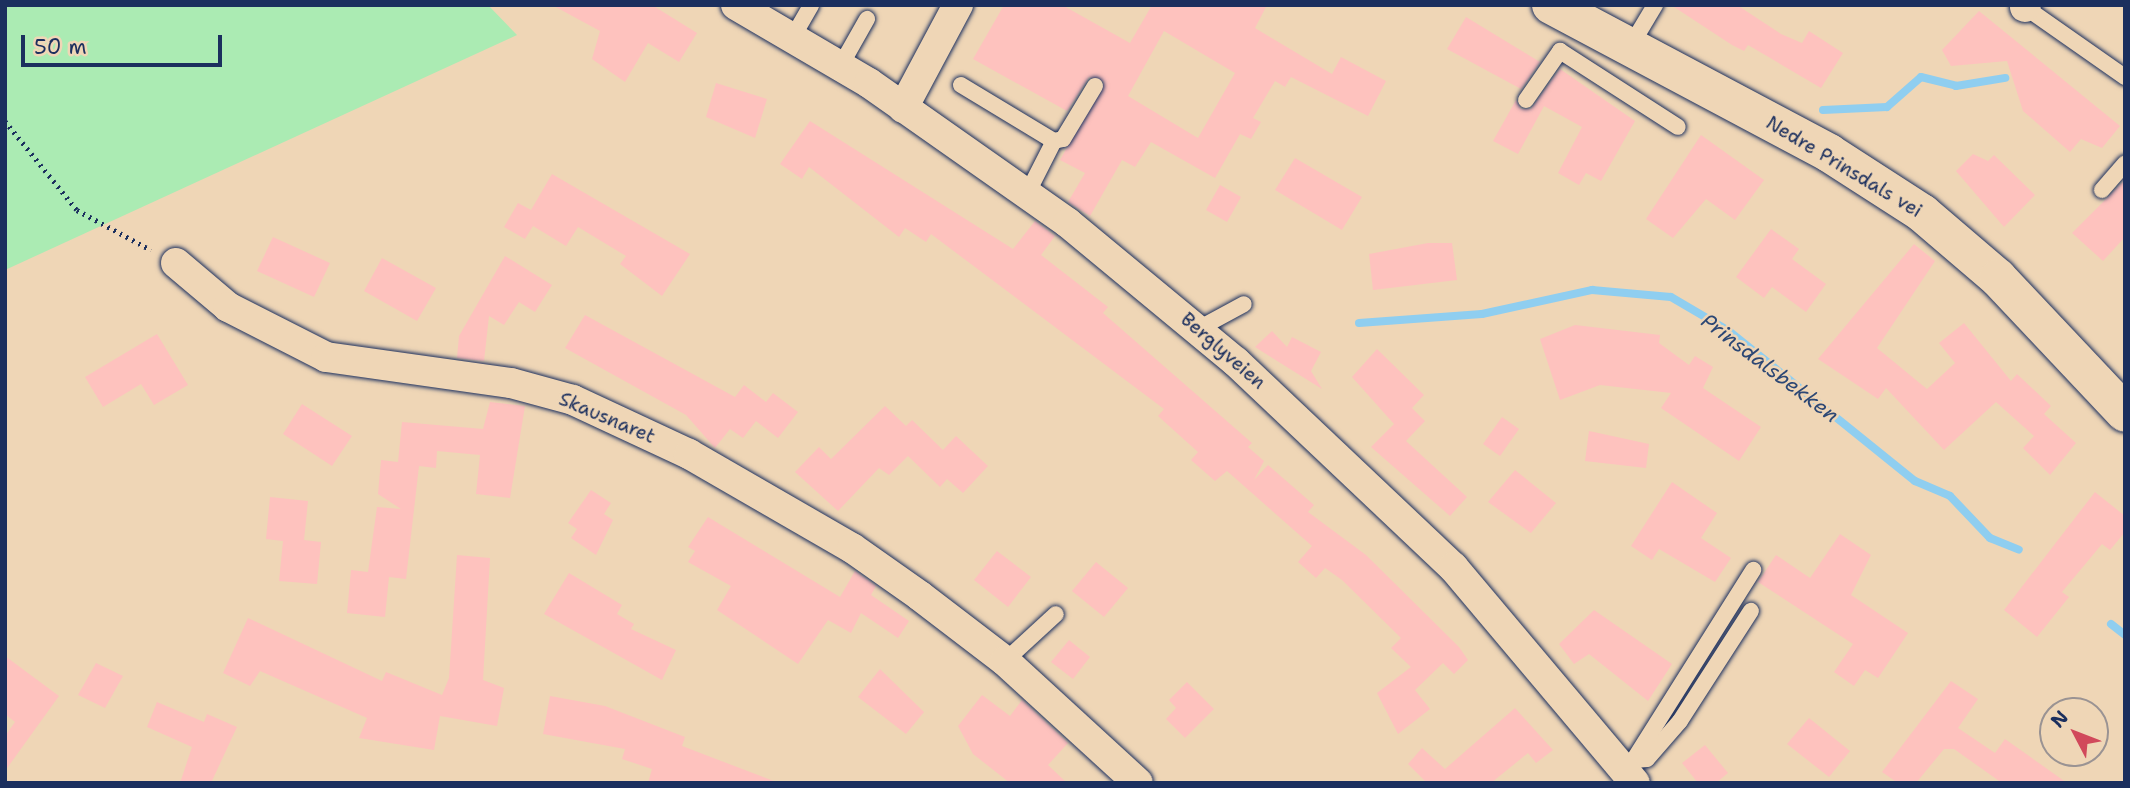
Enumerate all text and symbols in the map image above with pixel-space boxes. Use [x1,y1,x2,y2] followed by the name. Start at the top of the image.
[24,21,226,65] scale bar
[34,33,87,61] text: 50 m
[1762,111,1926,223] street label: Nedre Prinsdals vei
[1176,308,1270,394] street label: Berglyveien
[1696,308,1844,428] water label: Prinsdalsbekken
[556,388,658,448] street label: Skausnaret
[2039,697,2109,767] north arrow
[2045,705,2074,733] text: N

